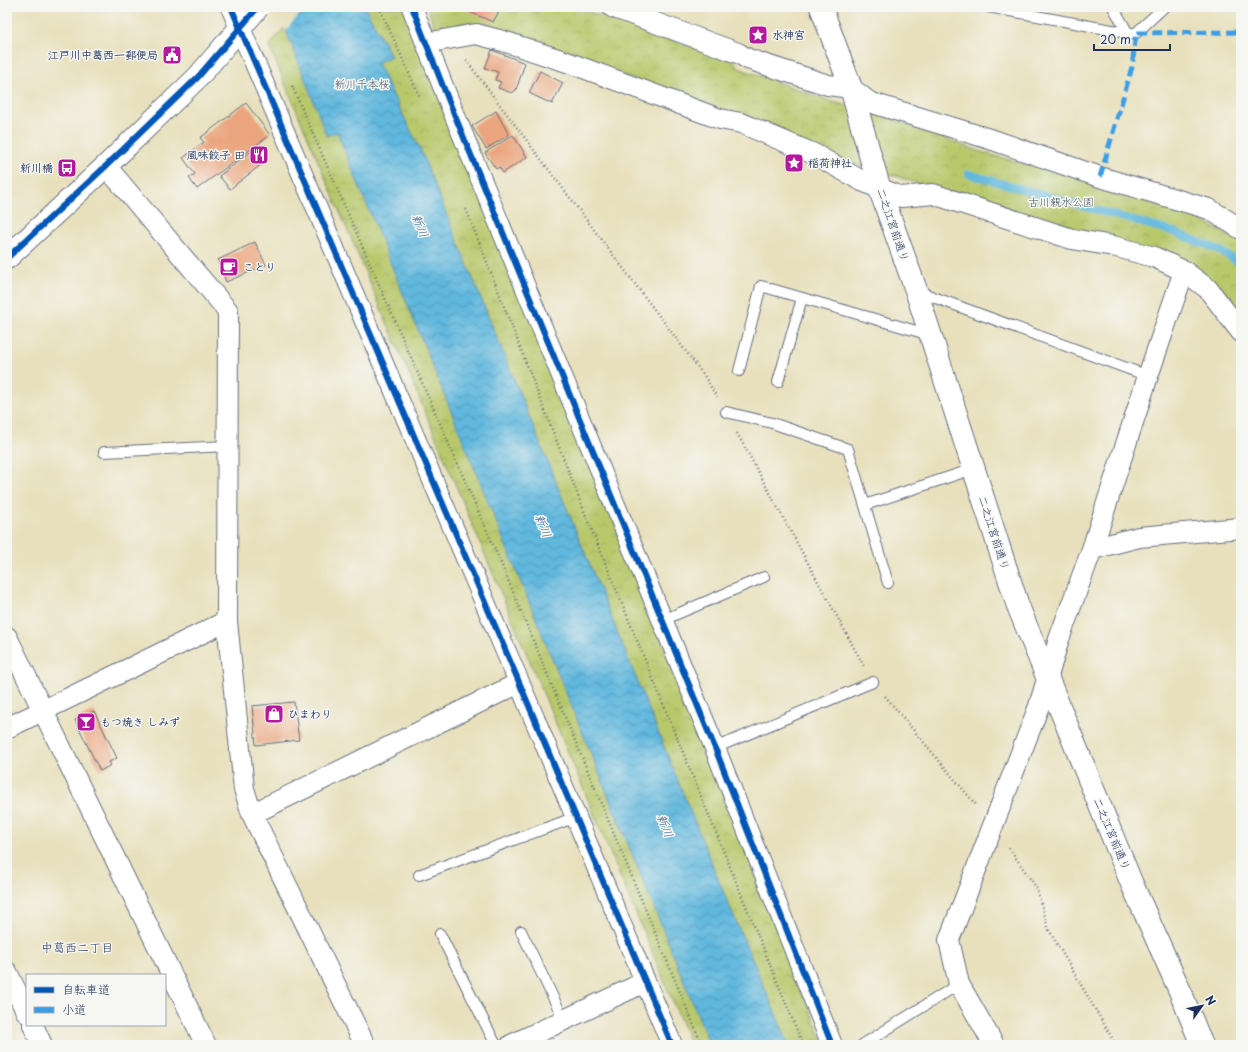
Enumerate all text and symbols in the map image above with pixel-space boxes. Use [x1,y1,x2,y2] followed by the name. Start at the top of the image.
[747,24,769,46] place icon: 水神宮
[772,26,805,43] place label: 水神宮
[1094,26,1170,52] scale bar
[1100,30,1131,48] text: 20 m
[161,44,183,66] public building icon: 江戸川中葛西一郵便局
[48,46,158,63] place label: 江戸川中葛西一郵便局
[335,75,390,92] park label: 新川千本桜
[248,144,270,166] restaurant icon: 風味餃子 田
[186,146,245,163] place label: 風味餃子 田
[783,152,805,174] place icon: 稲荷神社
[808,154,852,171] place label: 稲荷神社
[56,157,78,179] bus stop icon: 新川橋
[20,159,53,176] place label: 新川橋
[873,186,914,264] street label: 二之江宮前通り
[1028,193,1094,210] park label: 古川親水公園
[408,211,434,240] water label: 新川
[218,256,240,278] cafe icon: ことり
[243,258,276,275] place label: ことり
[974,494,1014,572] street label: 二之江宮前通り
[531,511,557,540] water label: 新川
[263,703,285,725] shop icon: ひまわり
[288,705,332,722] place label: ひまわり
[75,711,97,733] bar icon: もつ焼き しみず
[100,713,180,730] place label: もつ焼き しみず
[1090,795,1135,873] street label: 二之江宮前通り
[653,811,679,840] water label: 新川
[41,938,113,956] district label: 中葛西二丁目
[26,974,166,1026] legend
[62,980,110,998] text: 自転車道
[1182,986,1222,1026] north arrow
[1201,992,1220,1009] text: N
[62,1000,86,1018] text: 小道

